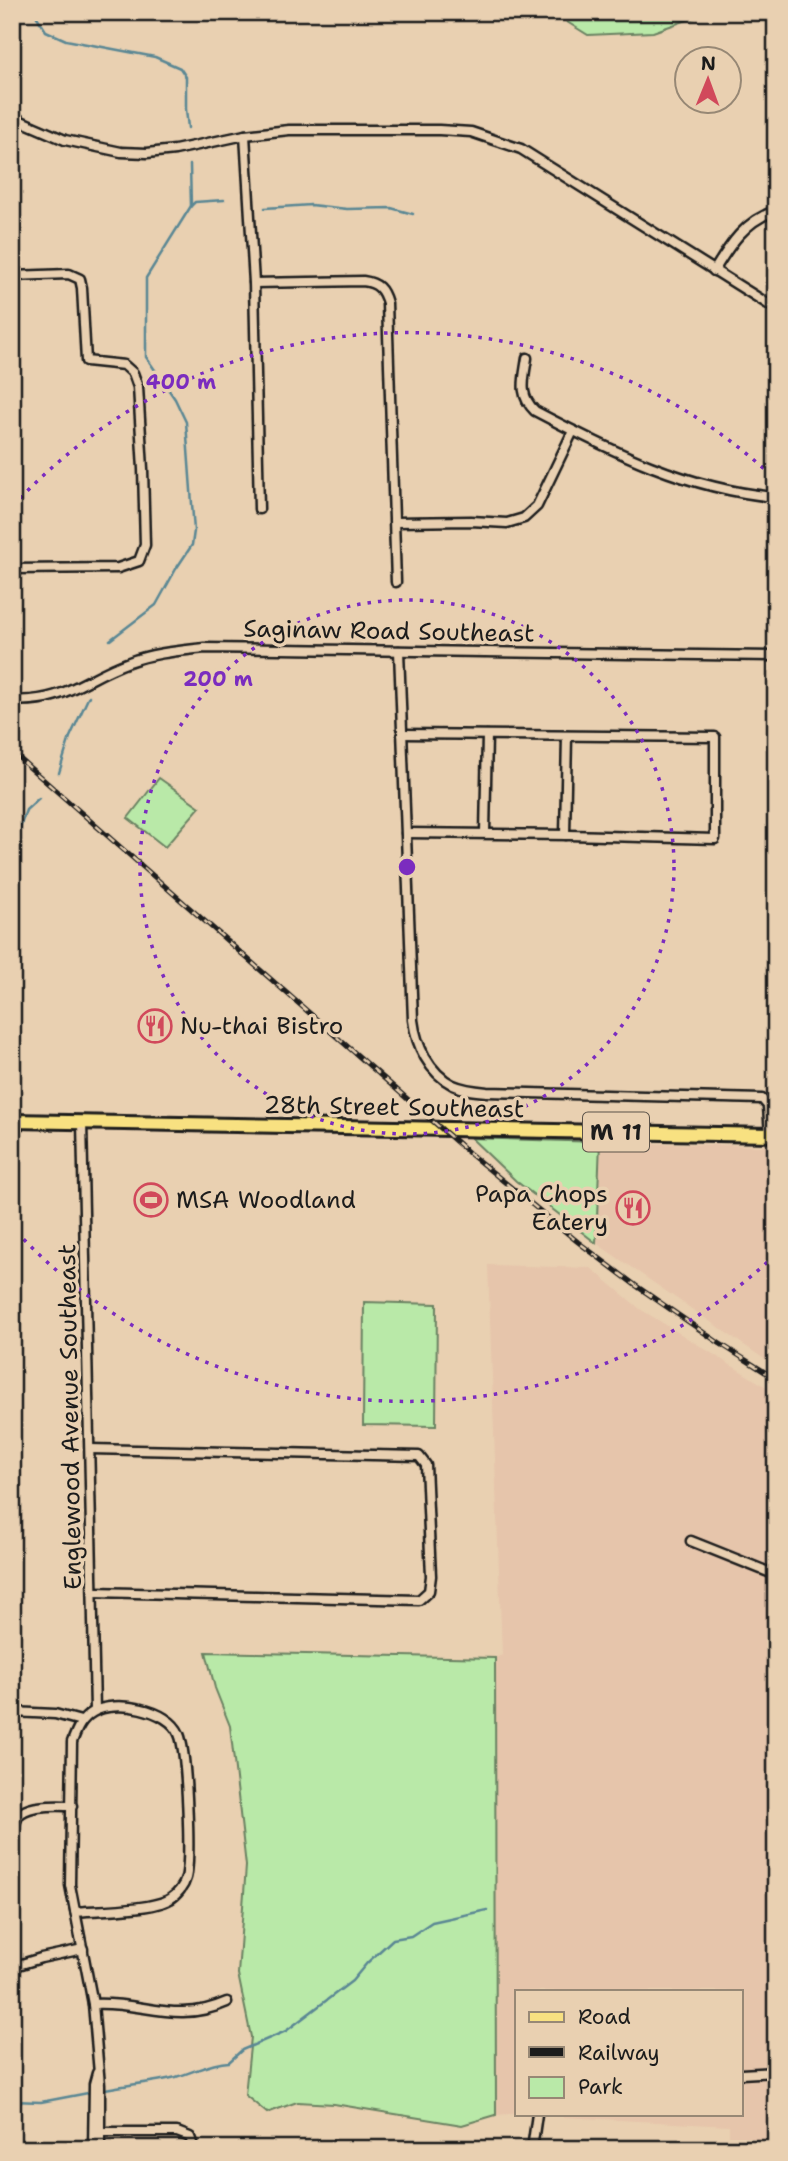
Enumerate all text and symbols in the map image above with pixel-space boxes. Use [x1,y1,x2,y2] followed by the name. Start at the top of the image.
[672,46,742,116] north arrow
[701,51,716,76] text: N
[146,368,216,396] text: 400 m
[243,612,535,650] street label: Saginaw Road Southeast
[183,665,253,693] text: 200 m
[395,855,419,879] centre of rings
[136,1007,174,1045] restaurant icon: Nu-thai Bistro
[180,1010,343,1042] place label: Nu-thai Bistro
[263,1089,525,1125] street label: 28th Street Southeast
[583,1112,649,1152] road number: M 11
[475,1178,608,1238] place label: Papa Chops Eatery
[132,1181,170,1219] sports icon: MSA Woodland
[176,1184,356,1216] place label: MSA Woodland
[614,1189,652,1227] restaurant icon: Papa Chops Eatery
[51,1244,89,1590] street label: Englewood Avenue Southeast
[515,1990,742,2116] legend
[578,2003,631,2031] text: Road
[578,2039,660,2067] text: Railway
[578,2073,623,2101] text: Park

